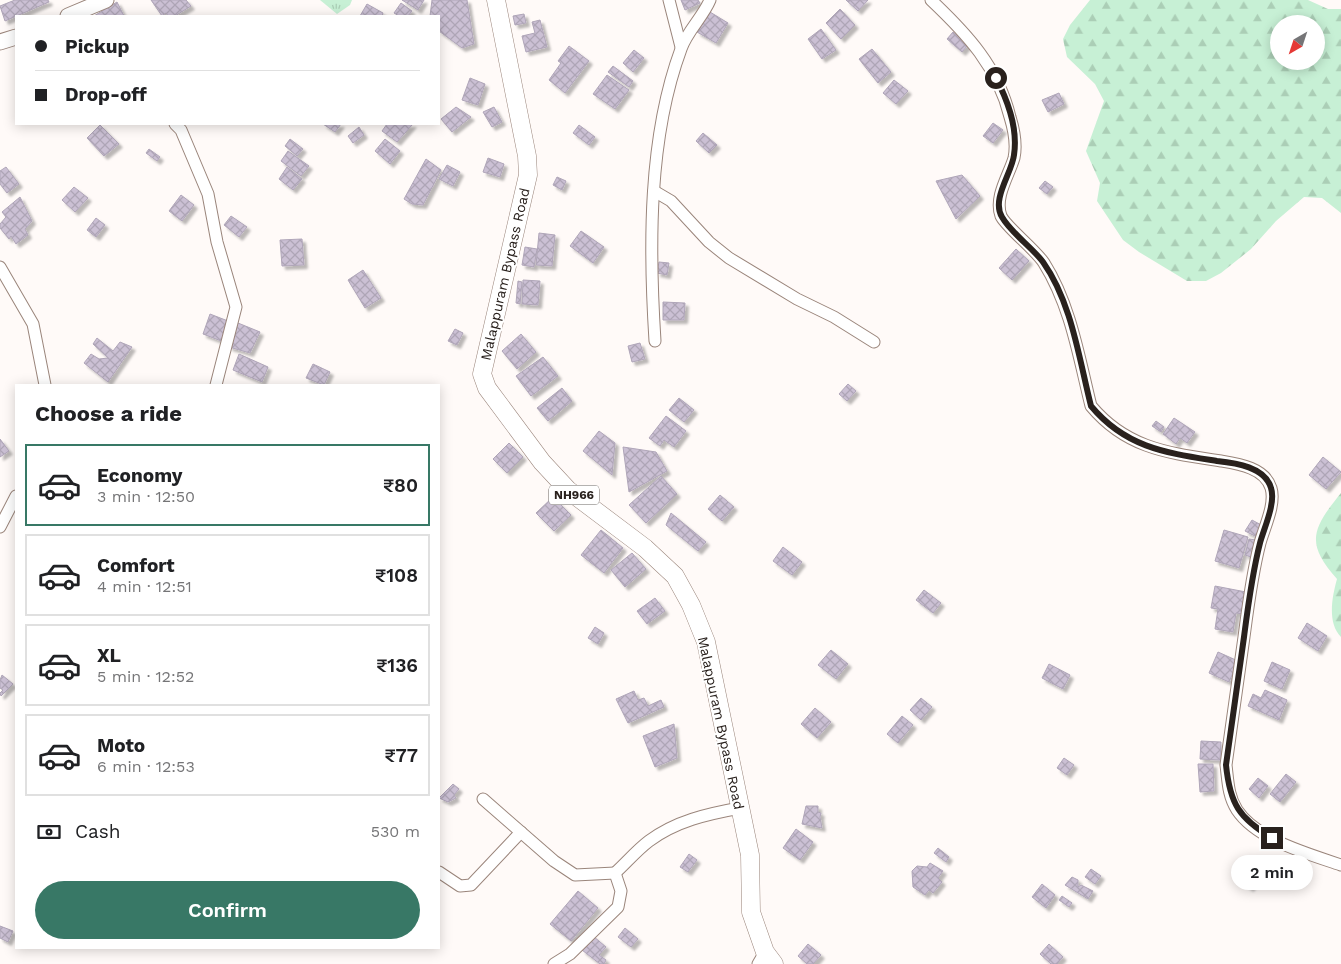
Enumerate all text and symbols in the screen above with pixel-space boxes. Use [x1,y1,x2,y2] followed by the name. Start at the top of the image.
[1270,15,1325,70] north arrow
[1270,15,1325,70] map controls
[65,35,129,58] text: Pickup
[985,67,1007,89] route start
[65,83,147,106] text: Drop-off
[477,186,533,362] street label: Malappuram Bypass Road
[35,401,182,426] text: Choose a ride
[37,463,82,508] icon: car
[97,464,182,487] text: Economy
[383,474,418,497] text: ₹80
[549,486,599,504] road number: NH966
[97,487,195,506] text: 3 min · 12:50
[37,553,82,598] icon: car
[97,554,175,577] text: Comfort
[375,564,418,587] text: ₹108
[97,577,192,596] text: 4 min · 12:51
[695,635,747,811] street label: Malappuram Bypass Road
[37,643,82,688] icon: car
[97,644,121,667] text: XL
[376,654,418,677] text: ₹136
[97,667,194,686] text: 5 min · 12:52
[37,733,82,778] icon: car
[97,734,145,757] text: Moto
[384,744,418,767] text: ₹77
[97,757,195,776] text: 6 min · 12:53
[35,818,63,846] icon: cash
[75,820,121,843] text: Cash
[371,822,420,841] text: 530 m
[1261,827,1283,849] route end
[1231,856,1313,890] callout: 2 min
[1250,863,1294,882] text: 2 min
[35,881,420,939] button: Confirm

